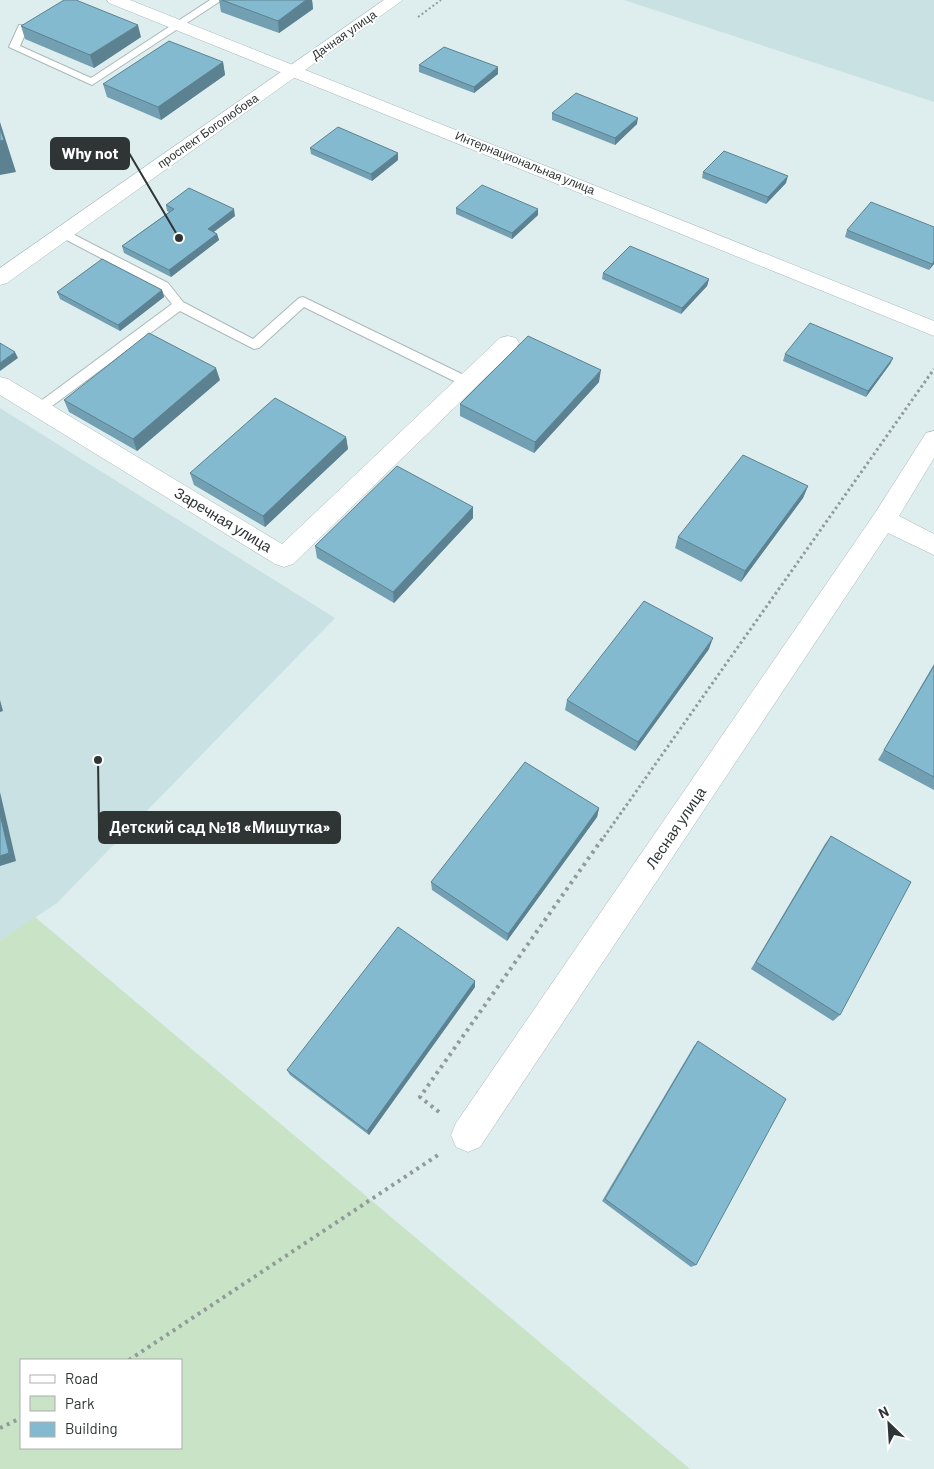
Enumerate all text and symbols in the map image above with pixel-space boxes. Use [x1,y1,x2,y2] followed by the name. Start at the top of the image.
[308,6,379,63] street label: Дачная улица
[154,90,261,171] street label: проспект Боголюбова
[453,128,597,198] street label: Интернациональная улица
[51,138,129,169] callout: Why not
[61,143,119,162] text: Why not
[172,483,276,556] street label: Заречная улица
[641,783,709,872] street label: Лесная улица
[99,812,340,843] callout: Детский сад №18 «Мишутка»
[109,817,331,836] text: Детский сад №18 «Мишутка»
[20,1359,182,1449] legend
[65,1369,98,1387] text: Road
[65,1394,95,1412] text: Park
[864,1399,914,1449] north arrow
[875,1402,891,1421] text: N
[65,1419,118,1437] text: Building

